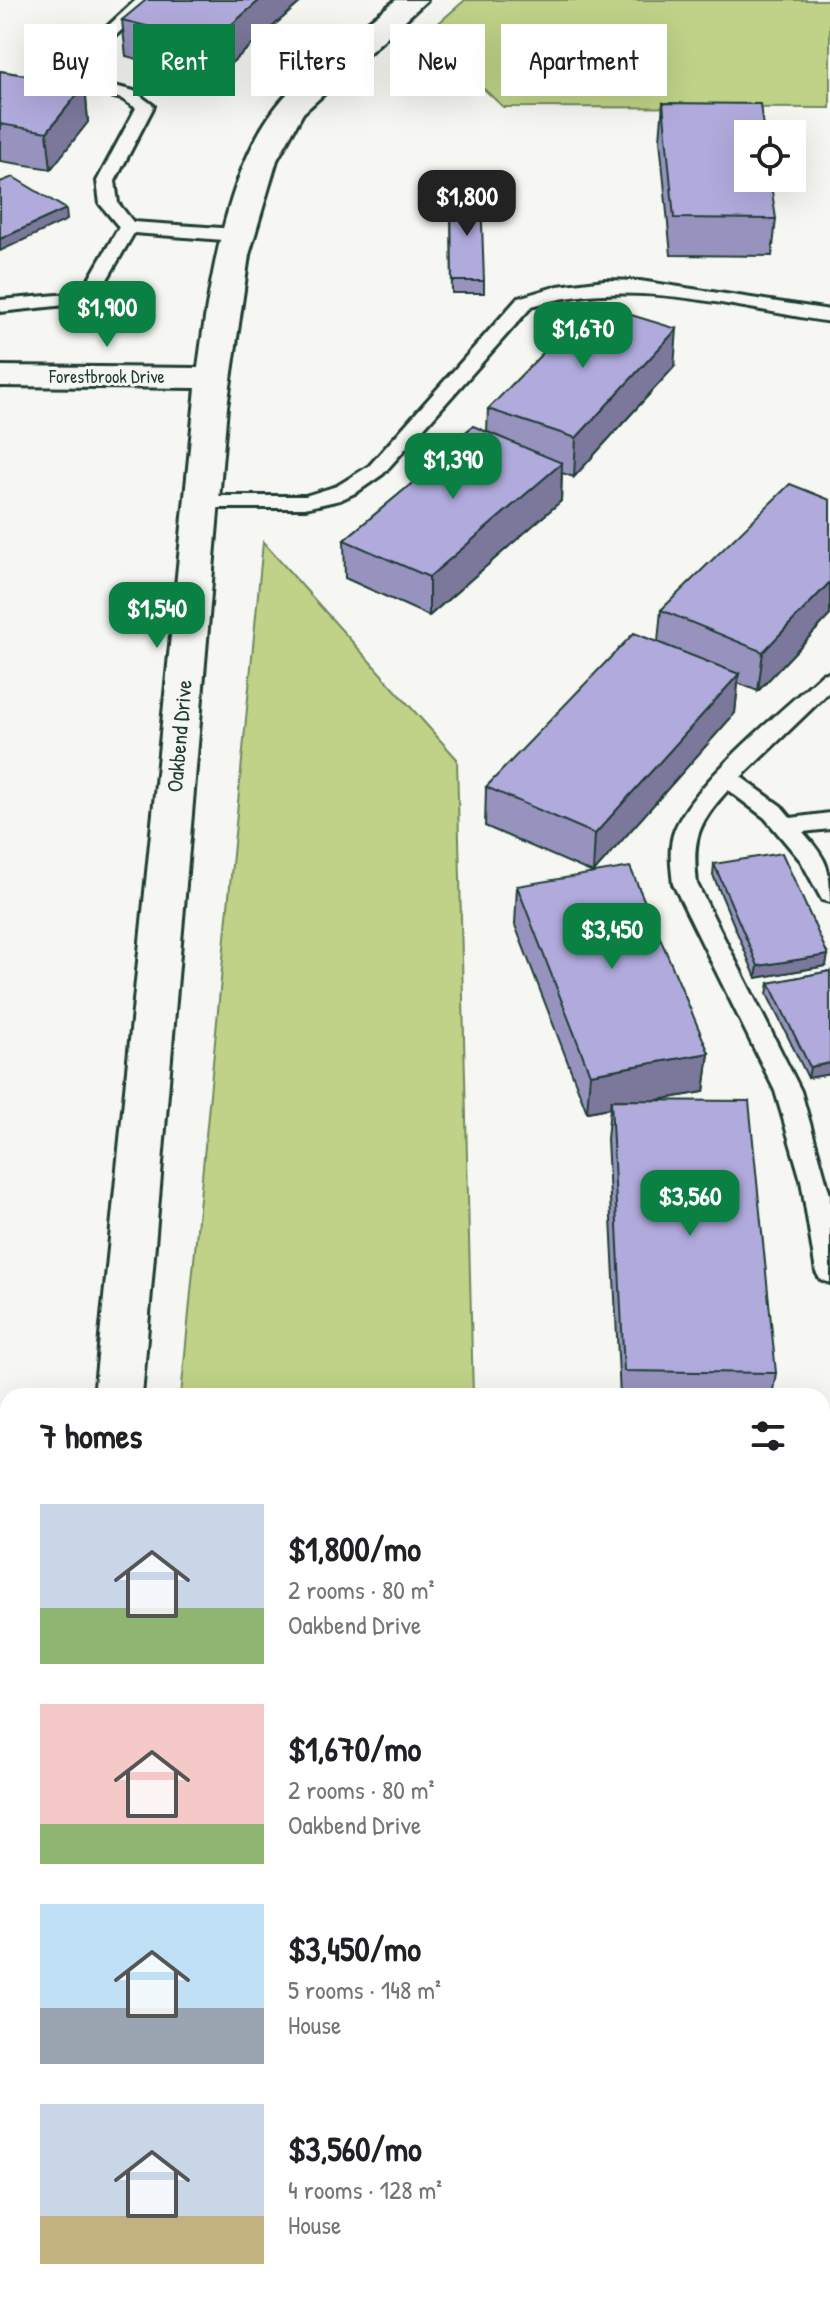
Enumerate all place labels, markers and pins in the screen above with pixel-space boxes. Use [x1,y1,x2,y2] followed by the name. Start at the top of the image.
[402,170,532,238] pin: $1,800
[42,281,172,349] pin: $1,900
[518,302,648,370] pin: $1,670
[388,433,518,501] pin: $1,390
[92,582,222,650] pin: $1,540
[547,903,677,971] pin: $3,450
[625,1170,755,1238] pin: $3,560

